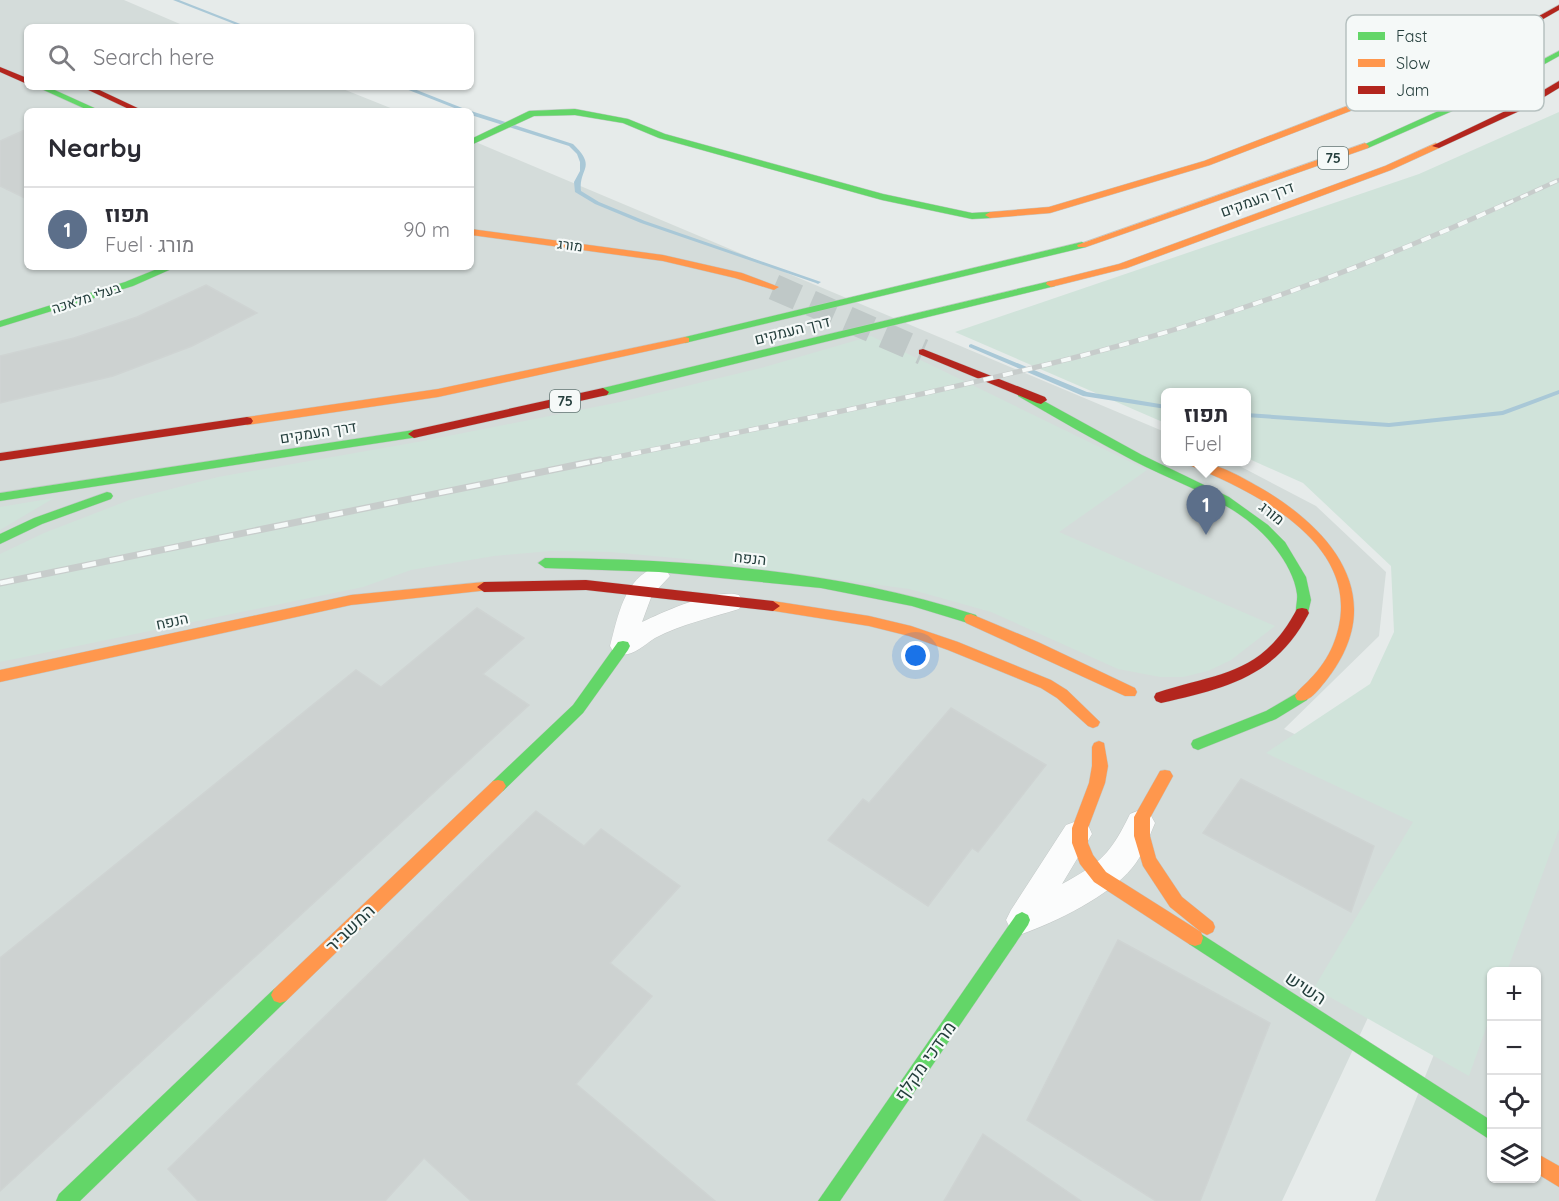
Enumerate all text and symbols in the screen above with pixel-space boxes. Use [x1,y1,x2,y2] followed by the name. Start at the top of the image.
[1346,15,1544,111] legend
[24,24,474,90] search box
[1396,26,1427,46] text: Fast
[45,41,78,74] icon: search
[93,43,214,71] text: Search here
[1396,53,1430,73] text: Slow
[1396,80,1429,100] text: Jam
[48,131,142,164] text: Nearby
[1318,147,1348,169] road number: 75
[1218,177,1297,221] street label: דרך העמקים
[105,200,149,228] text: תפוז
[64,217,71,242] text: 1
[403,217,450,242] text: 90 m
[105,232,194,257] text: Fuel · מורג
[556,235,584,255] street label: מורג
[49,278,123,318] street label: בעלי מלאכה
[752,311,832,349] street label: דרך העמקים
[1161,388,1251,466] popup
[550,390,580,412] road number: 75
[1184,400,1228,428] text: תפוז
[278,417,358,447] street label: דרך העמקים
[1184,431,1222,456] text: Fuel
[1186,486,1226,535] pin: 1
[1255,497,1289,529] street label: מורג
[733,547,767,569] street label: הנפח
[154,608,190,634] street label: הנפח
[901,641,930,670] your location
[320,899,380,957] street label: המשביר
[1281,966,1331,1010] street label: השיש
[1487,967,1541,1183] map controls
[1487,967,1541,1021] button: +
[889,1017,961,1105] street label: מרדכי מקלף
[1487,1021,1541,1075] button: −
[1487,1075,1541,1129] button: locate
[1487,1129,1541,1183] button: layers

